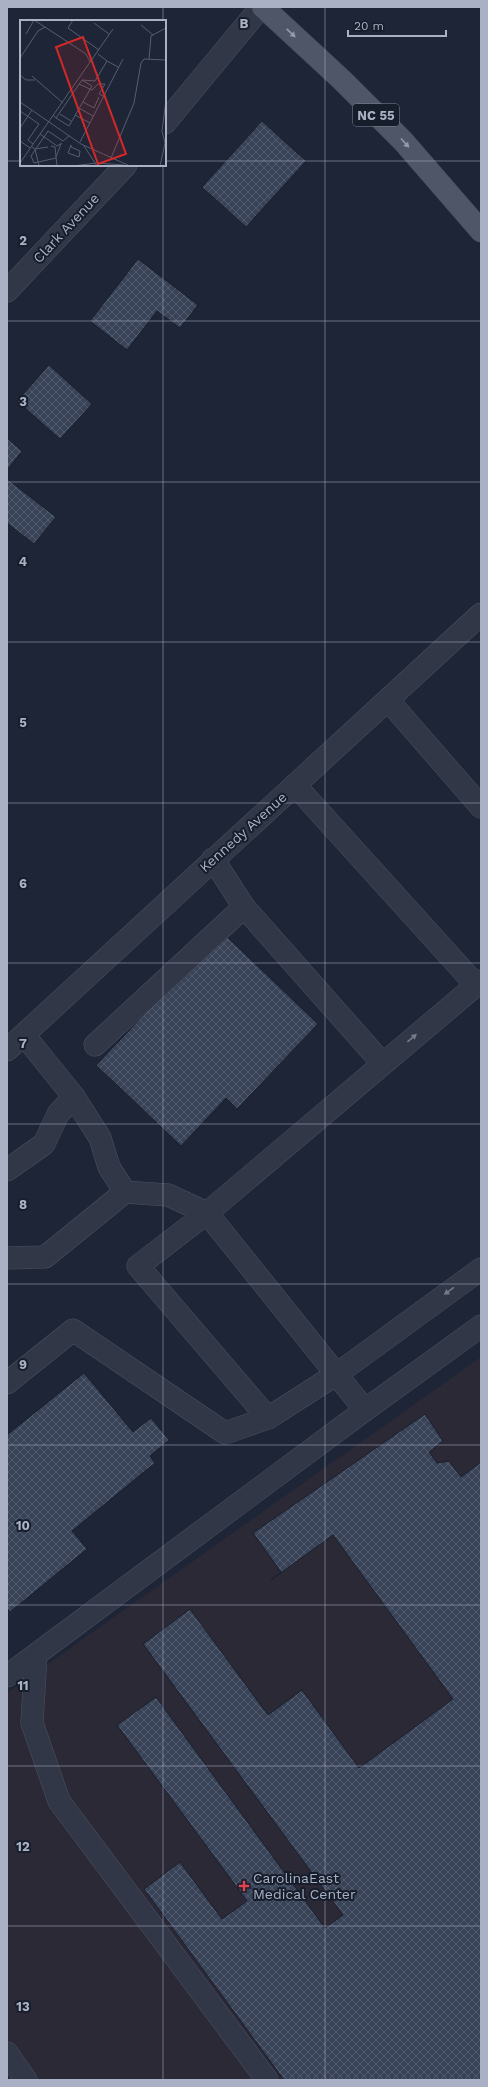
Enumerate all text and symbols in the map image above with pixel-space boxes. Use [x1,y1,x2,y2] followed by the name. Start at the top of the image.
[348,12,446,38] scale bar
[240,16,249,31] text: B
[354,19,384,33] text: 20 m
[20,20,166,166] inset map
[286,29,297,38] one-way arrow
[353,104,399,126] road number: NC 55
[400,138,409,149] one-way arrow
[30,190,102,266] street label: Clark Avenue
[19,233,27,248] text: 2
[19,394,27,409] text: 3
[19,554,28,569] text: 4
[19,715,27,730] text: 5
[196,789,290,875] street label: Kennedy Avenue
[19,876,27,891] text: 6
[407,1033,418,1042] one-way arrow
[19,1036,27,1051] text: 7
[19,1197,27,1212] text: 8
[444,1287,455,1296] one-way arrow
[19,1357,27,1372] text: 9
[16,1518,30,1533] text: 10
[17,1678,29,1693] text: 11
[16,1839,30,1854] text: 12
[253,1870,356,1902] place label: CarolinaEast Medical Center
[238,1880,250,1892] marker: CarolinaEast Medical Center
[16,1999,30,2014] text: 13

